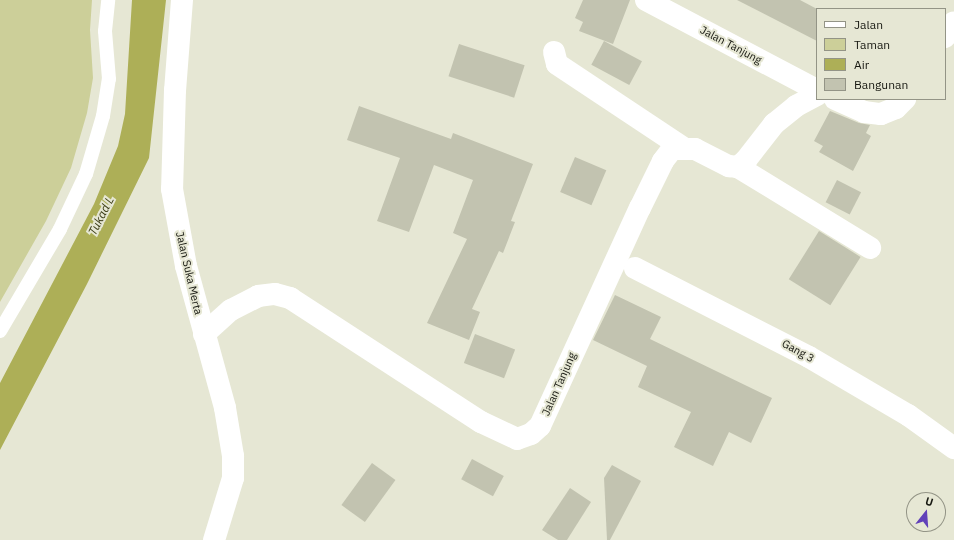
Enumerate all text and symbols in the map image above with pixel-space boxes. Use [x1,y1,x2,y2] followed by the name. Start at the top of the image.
[816,8,946,100] legend
[854,17,883,32] text: Jalan
[698,23,764,67] street label: Jalan Tanjung
[854,37,890,52] text: Taman
[854,57,869,72] text: Air
[854,77,908,92] text: Bangunan
[85,194,117,238] water label: Tukad L
[173,230,205,316] street label: Jalan Suka Merta
[780,337,816,365] street label: Gang 3
[539,350,579,418] street label: Jalan Tanjung
[906,492,946,532] north arrow
[924,494,935,509] text: U

